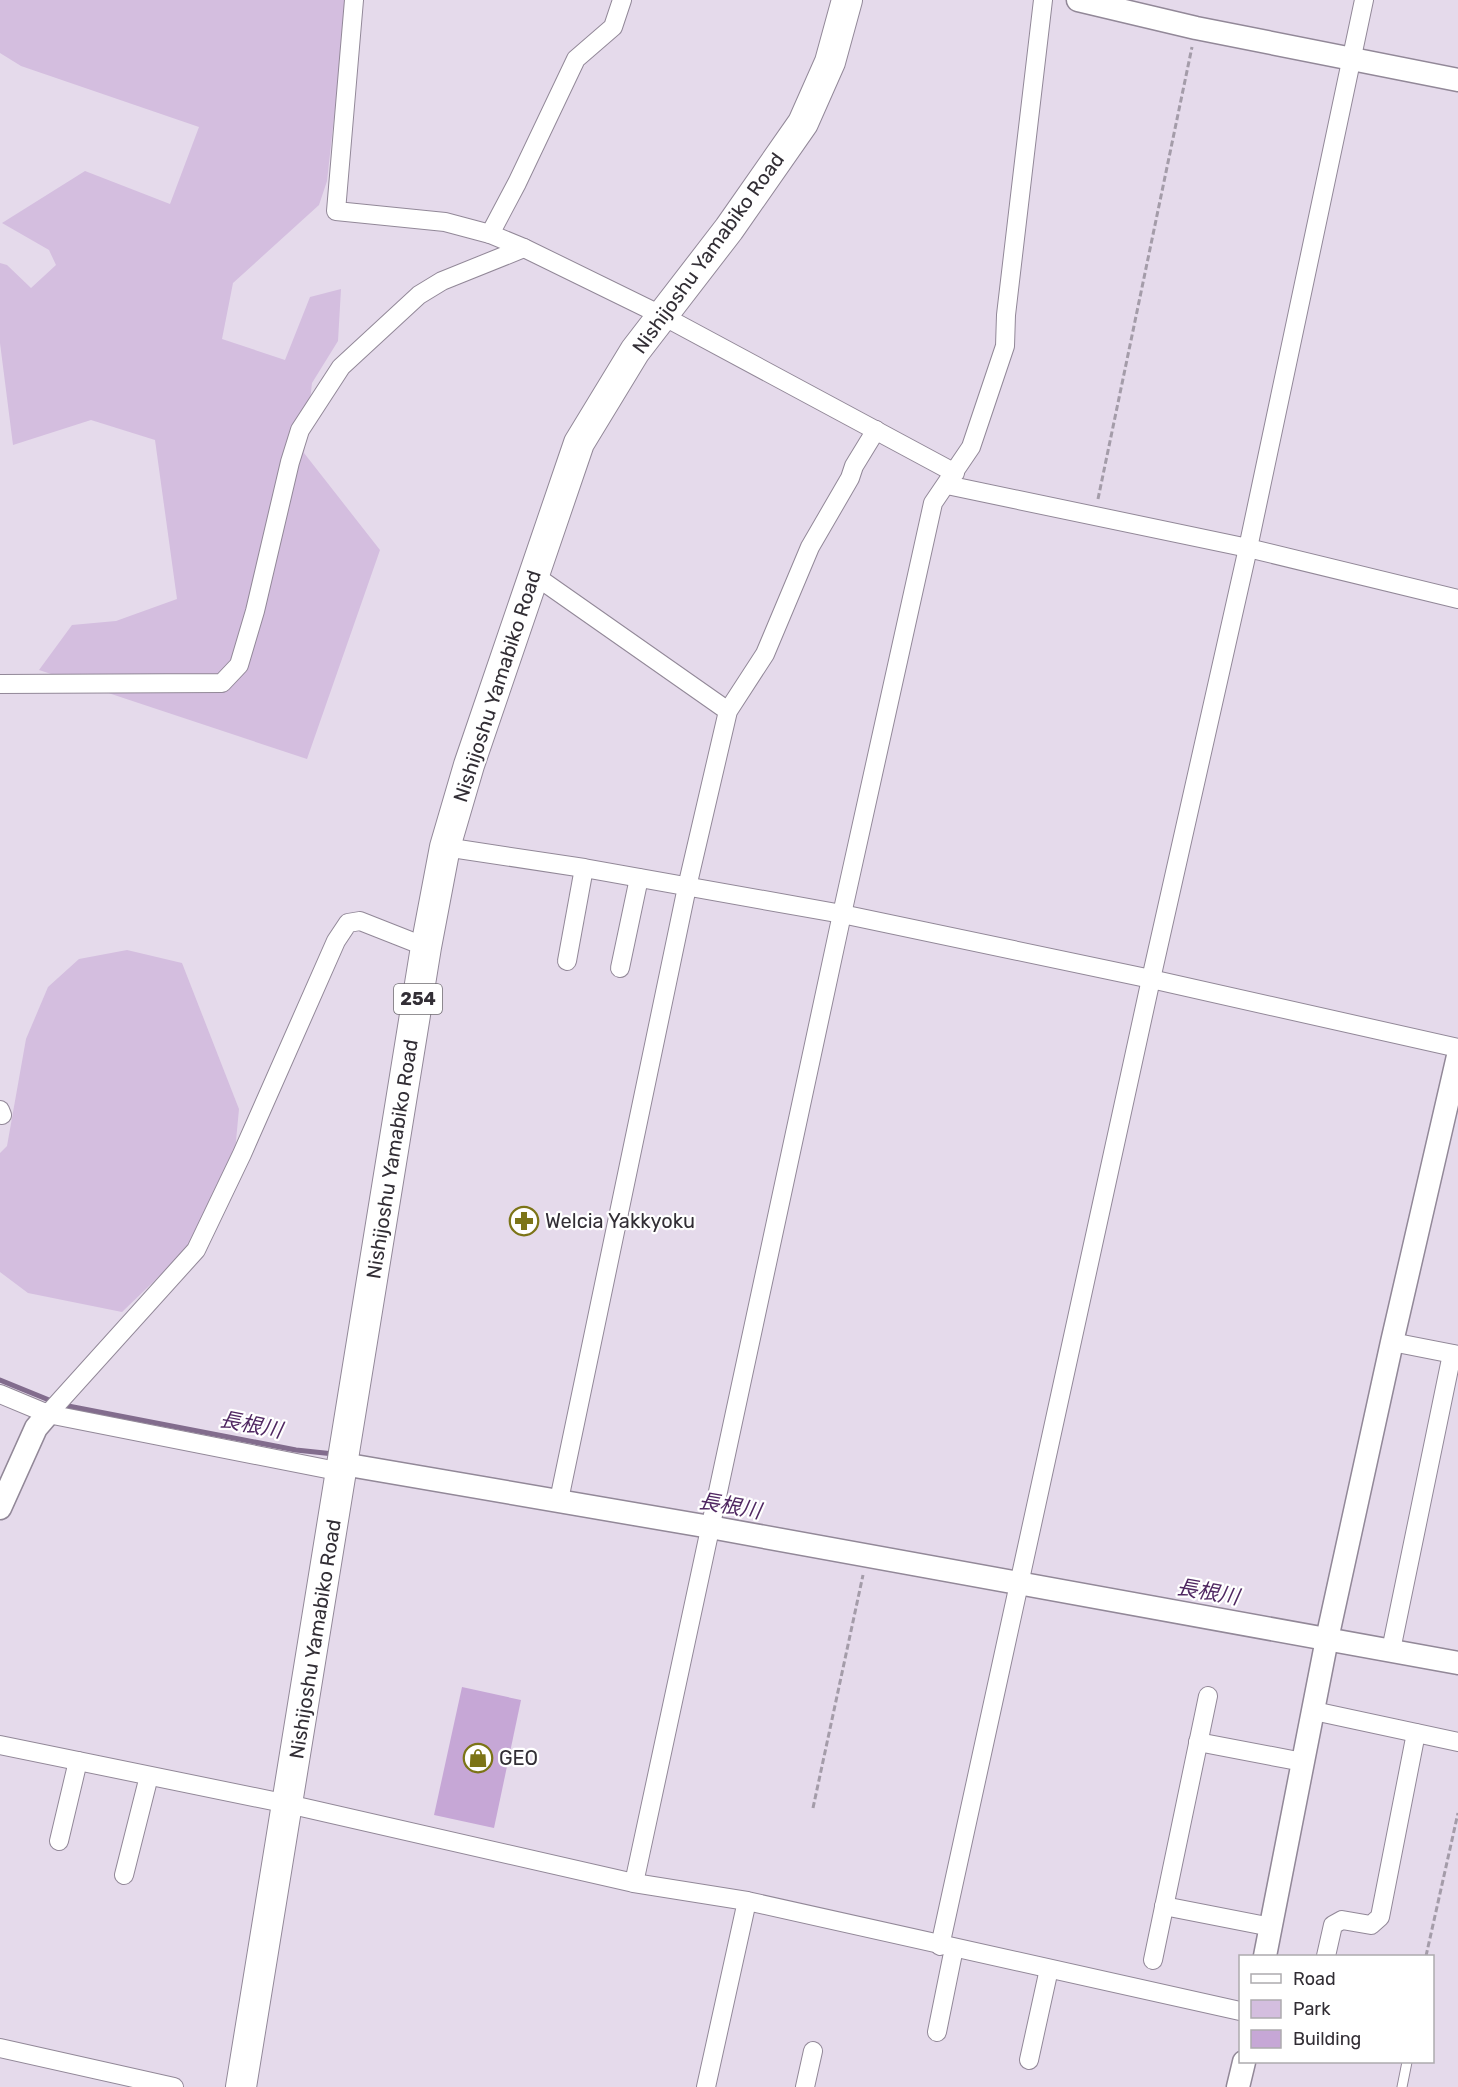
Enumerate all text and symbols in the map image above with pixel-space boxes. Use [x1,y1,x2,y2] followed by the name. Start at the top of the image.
[627,148,789,358] street label: Nishijoshu Yamabiko Road
[448,567,546,805] street label: Nishijoshu Yamabiko Road
[394,984,442,1014] road number: 254
[361,1037,423,1281] street label: Nishijoshu Yamabiko Road
[508,1205,540,1237] pharmacy icon: Welcia Yakkyoku
[545,1209,695,1233] place label: Welcia Yakkyoku
[218,1406,286,1443] water label: 長根川
[697,1488,765,1524] water label: 長根川
[284,1517,346,1761] street label: Nishijoshu Yamabiko Road
[1175,1574,1243,1610] water label: 長根川
[462,1742,494,1774] shop icon: GEO
[499,1746,538,1770] place label: GEO
[1239,1955,1434,2063] legend
[1293,1968,1336,1990] text: Road
[1293,1998,1331,2020] text: Park
[1293,2028,1361,2050] text: Building

